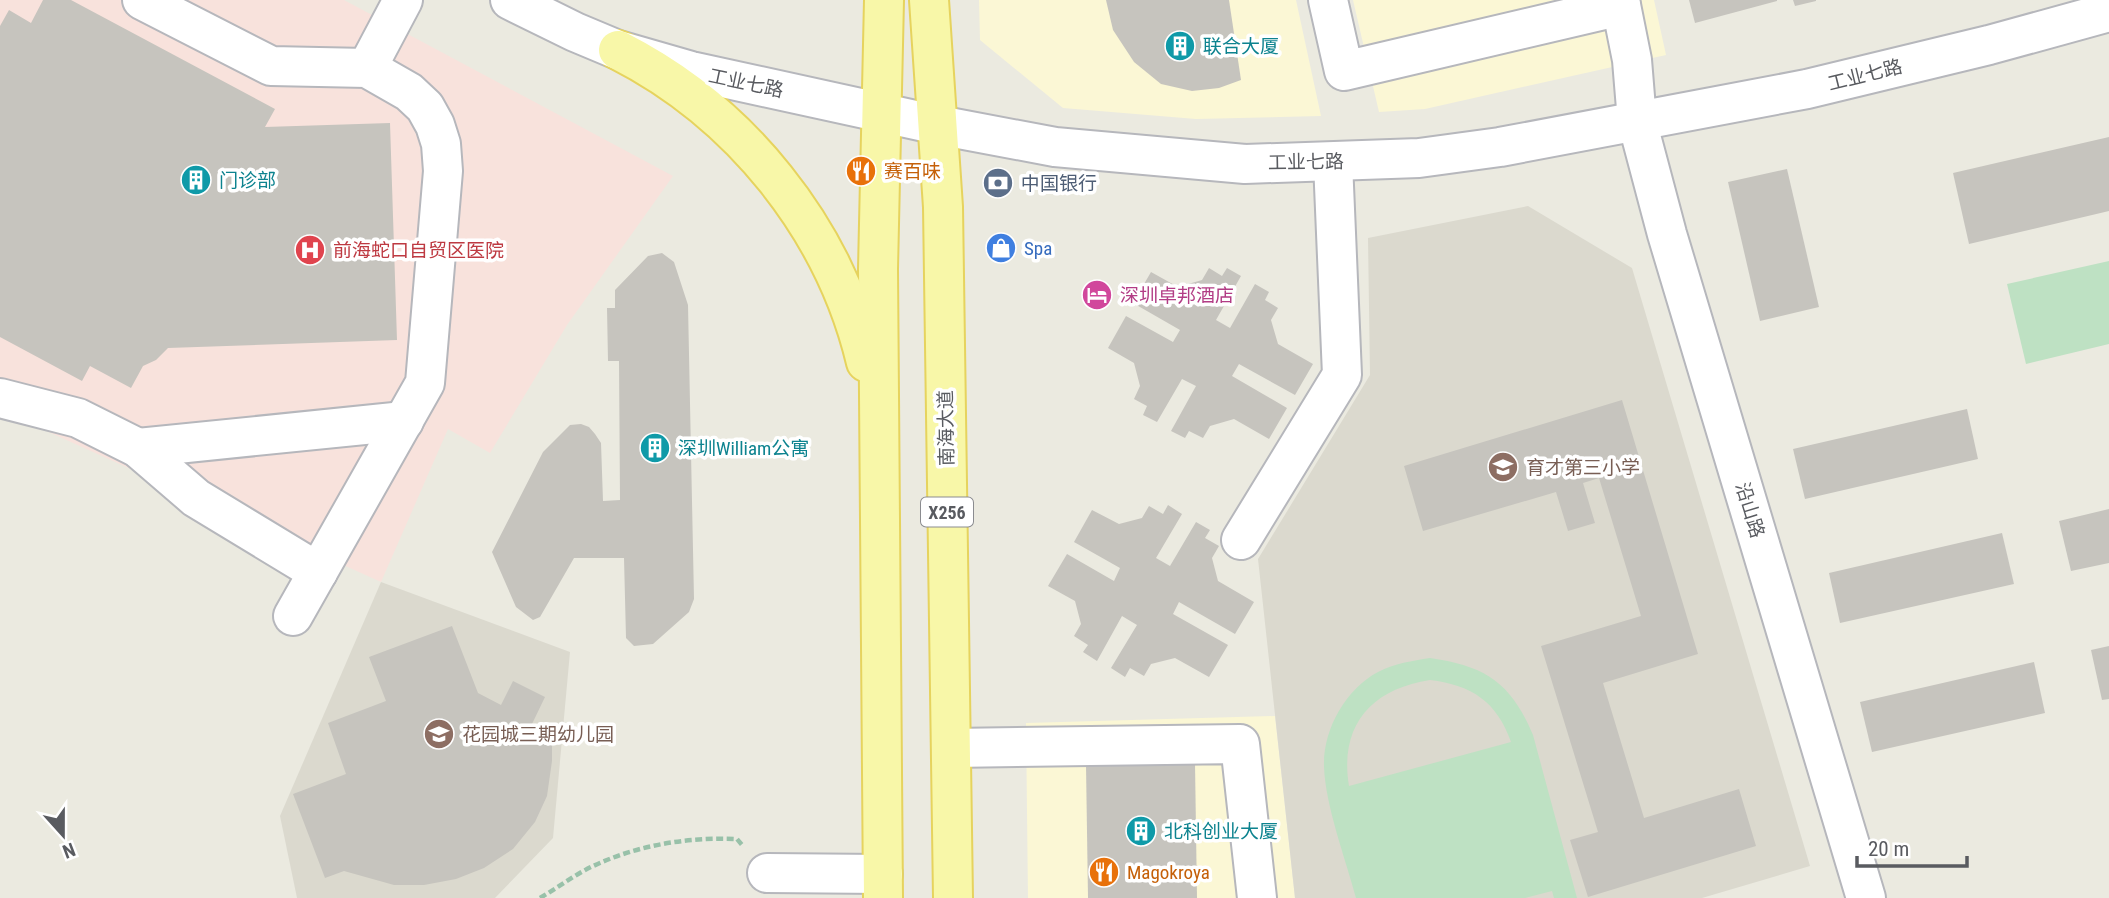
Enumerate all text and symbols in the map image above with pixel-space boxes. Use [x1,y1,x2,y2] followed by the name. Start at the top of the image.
[1163,29,1197,63] building icon: 联合大厦
[1203,35,1279,58] place label: 联合大厦
[1825,55,1905,95] street label: 工业七路
[706,64,786,102] street label: 工业七路
[1268,150,1344,174] street label: 工业七路
[844,154,878,188] restaurant icon: 赛百味
[884,160,941,183] place label: 赛百味
[179,163,213,197] building icon: 门诊部
[981,166,1015,200] bank icon: 中国银行
[219,169,276,192] place label: 门诊部
[1021,172,1097,195] place label: 中国银行
[984,231,1018,265] shop icon: Spa
[293,233,327,267] hospital icon: 前海蛇口自贸区医院
[1024,237,1052,260] place label: Spa
[333,239,504,262] place label: 前海蛇口自贸区医院
[1080,278,1114,312] hotel icon: 深圳卓邦酒店
[1120,284,1234,307] place label: 深圳卓邦酒店
[934,390,958,466] street label: 南海大道
[638,431,672,465] building icon: 深圳William公寓
[678,437,809,460] place label: 深圳William公寓
[1486,450,1520,484] school or university icon: 育才第三小学
[1526,456,1640,479] place label: 育才第三小学
[1731,479,1769,541] street label: 沿山路
[921,498,973,526] road number: X256
[422,717,456,751] school or university icon: 花园城三期幼儿园
[462,723,614,746] place label: 花园城三期幼儿园
[28,800,98,870] north arrow
[1124,814,1158,848] building icon: 北科创业大厦
[1164,820,1278,843] place label: 北科创业大厦
[1857,824,1967,868] scale bar
[1868,837,1909,861] text: 20 m
[59,838,78,863] text: N
[1087,855,1121,889] restaurant icon: Magokroya
[1127,861,1210,884] place label: Magokroya

